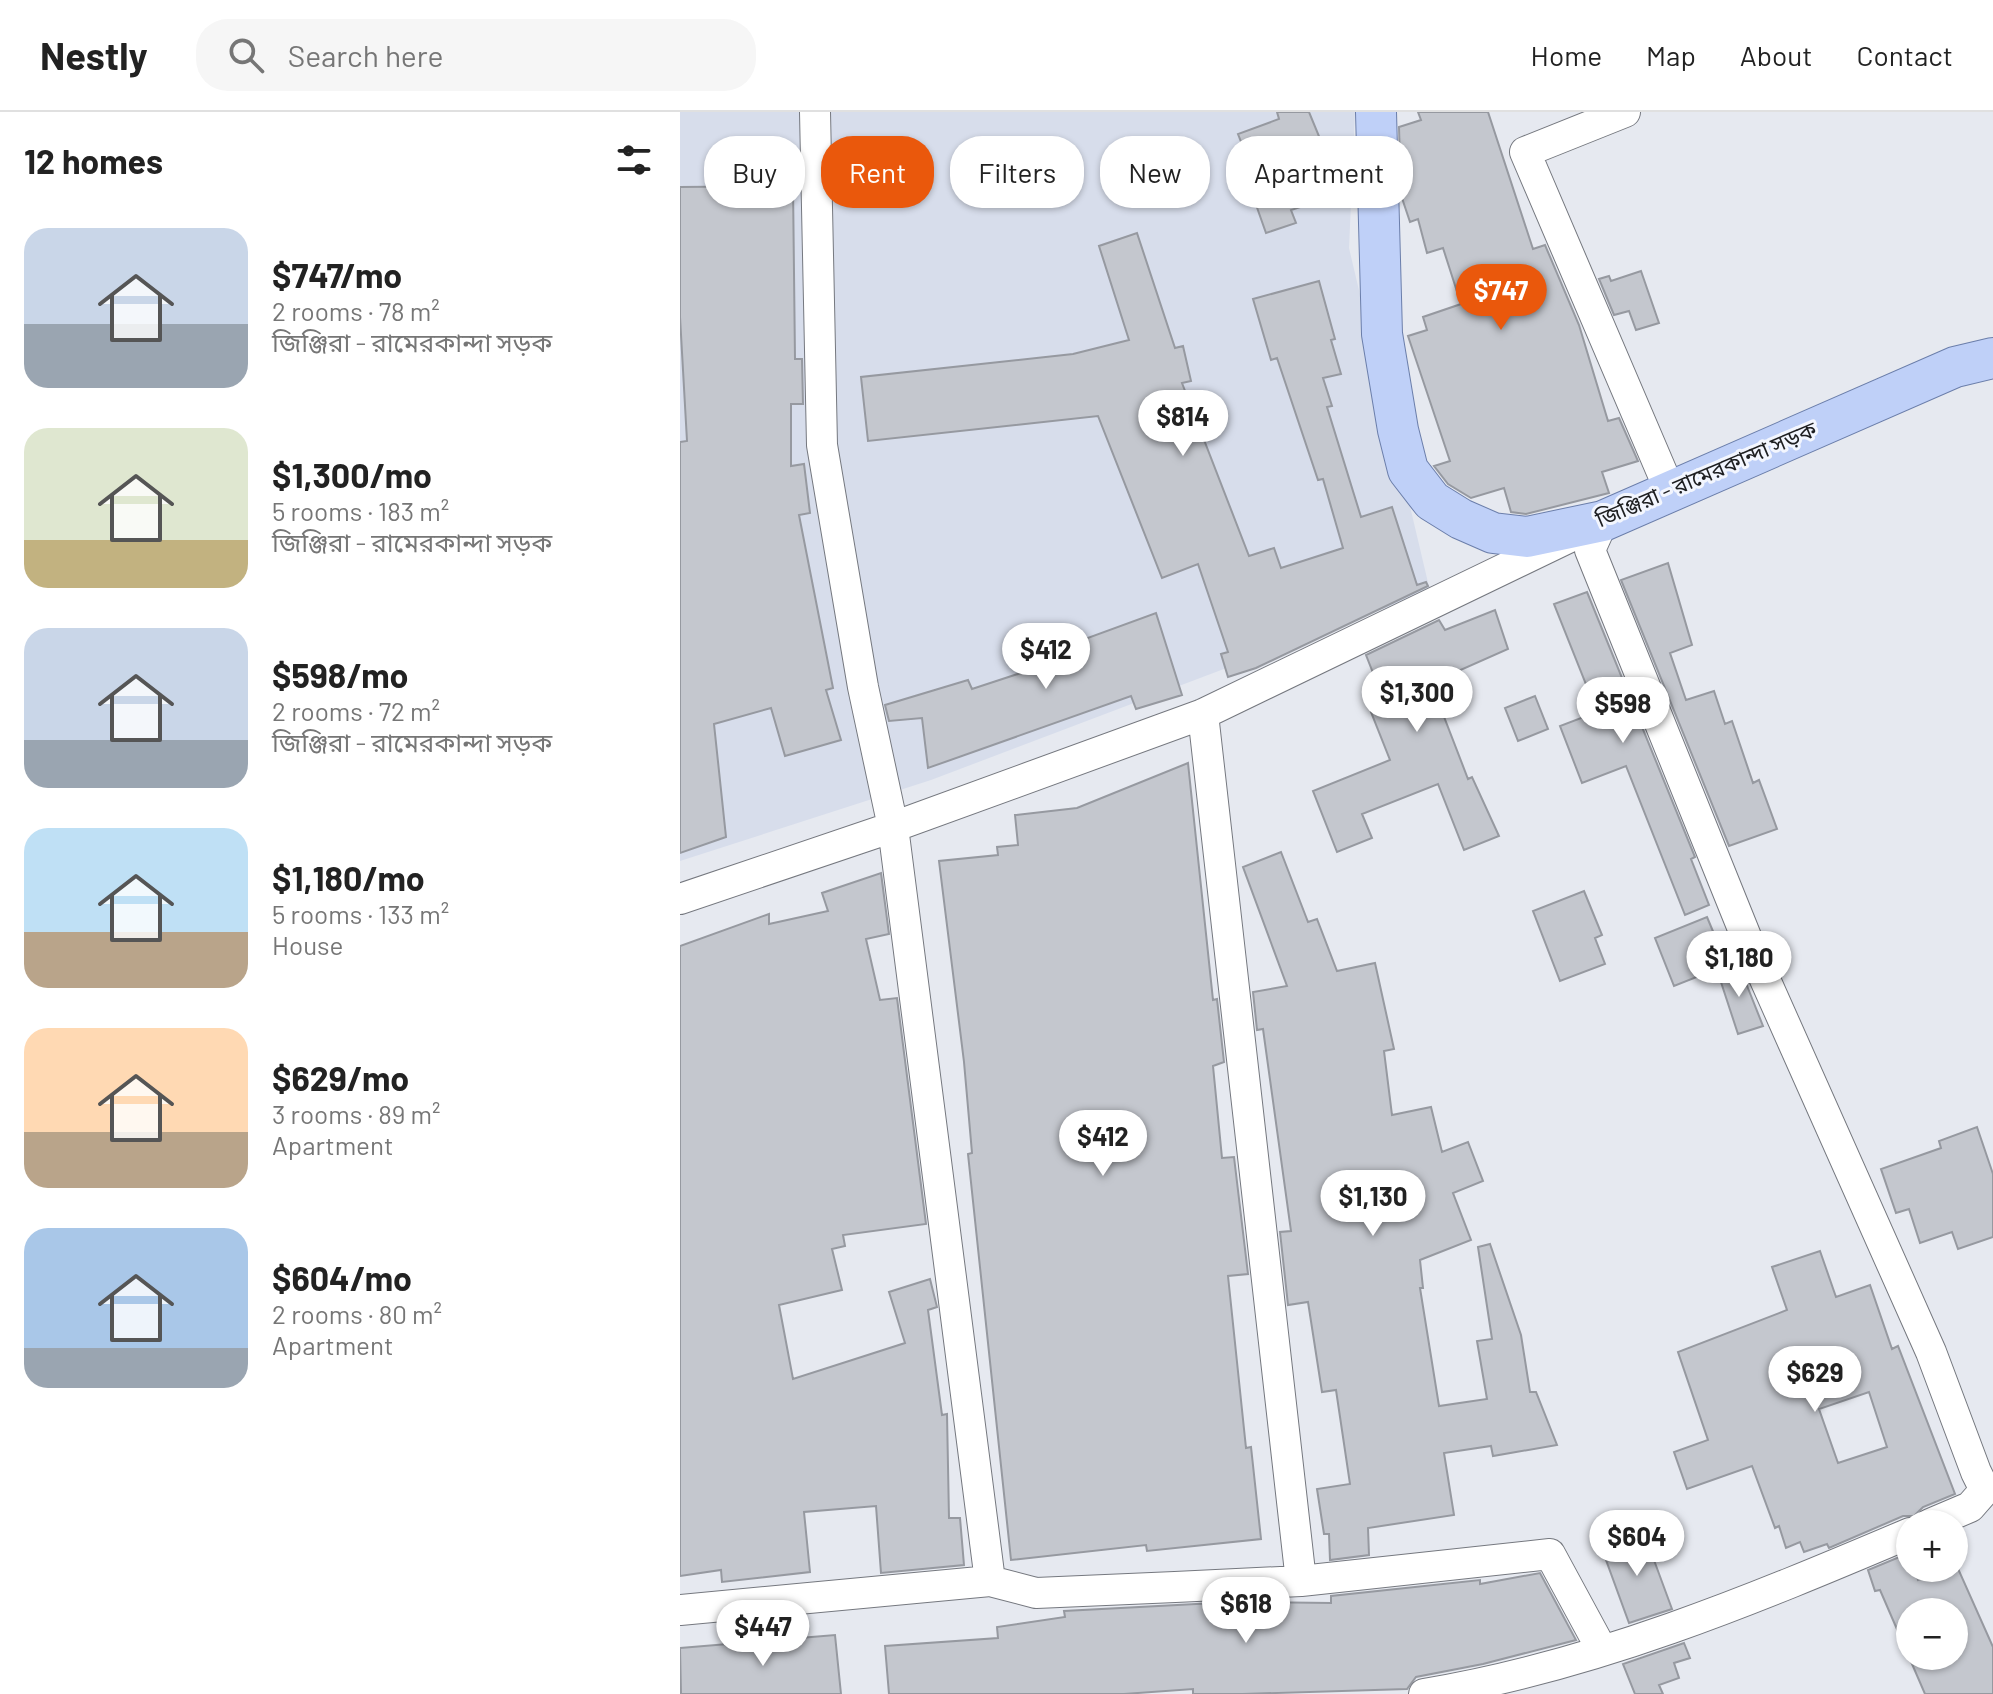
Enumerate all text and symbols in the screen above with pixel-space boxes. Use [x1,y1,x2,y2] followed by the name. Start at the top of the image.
[196,19,756,91] search box
[40,32,148,78] text: Nestly
[224,33,268,77] icon: search
[288,37,444,73] text: Search here
[1531,38,1602,72] text: Home
[1646,38,1696,72] text: Map
[1740,38,1812,72] text: About
[1856,38,1953,72] text: Contact
[704,136,805,208] chip: Buy
[821,136,934,208] chip: Rent
[950,136,1084,208] chip: Filters
[1100,136,1210,208] chip: New
[1226,136,1413,208] chip: Apartment
[612,138,656,182] icon: filters
[24,140,163,181] text: 12 homes
[272,254,402,295] text: $747/mo
[88,260,184,356] icon: home
[1454,264,1548,332] pin: $747
[1474,274,1528,305] text: $747
[272,295,440,326] text: 2 rooms · 78 m²
[272,326,552,357] text: জিঞ্জিরা - রামেরকান্দা সড়ক
[1136,390,1230,458] pin: $814
[1156,400,1210,431] text: $814
[1590,415,1820,532] street label: জিঞ্জিরা - রামেরকান্দা সড়ক
[272,454,432,495] text: $1,300/mo
[88,460,184,556] icon: home
[272,495,449,526] text: 5 rooms · 183 m²
[272,526,552,557] text: জিঞ্জিরা - রামেরকান্দা সড়ক
[999,623,1093,691] pin: $412
[1020,633,1072,664] text: $412
[272,654,409,695] text: $598/mo
[88,660,184,756] icon: home
[1352,666,1482,734] pin: $1,300
[1380,676,1454,707] text: $1,300
[1576,677,1670,745] pin: $598
[1595,687,1651,718] text: $598
[272,695,440,726] text: 2 rooms · 72 m²
[272,726,552,757] text: জিঞ্জিরা - রামেরকান্দা সড়ক
[272,857,425,898] text: $1,180/mo
[88,860,184,956] icon: home
[272,898,449,929] text: 5 rooms · 133 m²
[272,929,343,960] text: House
[1674,931,1804,999] pin: $1,180
[1704,941,1774,972] text: $1,180
[272,1057,409,1098] text: $629/mo
[88,1060,184,1156] icon: home
[272,1098,440,1129] text: 3 rooms · 89 m²
[1056,1110,1150,1178] pin: $412
[1077,1120,1129,1151] text: $412
[272,1129,393,1160] text: Apartment
[1308,1170,1438,1238] pin: $1,130
[1338,1180,1408,1211] text: $1,130
[272,1257,412,1298] text: $604/mo
[88,1260,184,1356] icon: home
[272,1298,442,1329] text: 2 rooms · 80 m²
[272,1329,393,1360] text: Apartment
[1768,1346,1862,1414] pin: $629
[1786,1356,1844,1387] text: $629
[1590,1510,1684,1578] pin: $604
[1896,1510,1968,1670] map controls
[1896,1510,1968,1582] button: +
[1607,1520,1667,1551] text: $604
[1199,1577,1293,1645] pin: $618
[1220,1587,1272,1618] text: $618
[1896,1598,1968,1670] button: −
[716,1600,810,1668] pin: $447
[734,1610,792,1641] text: $447

